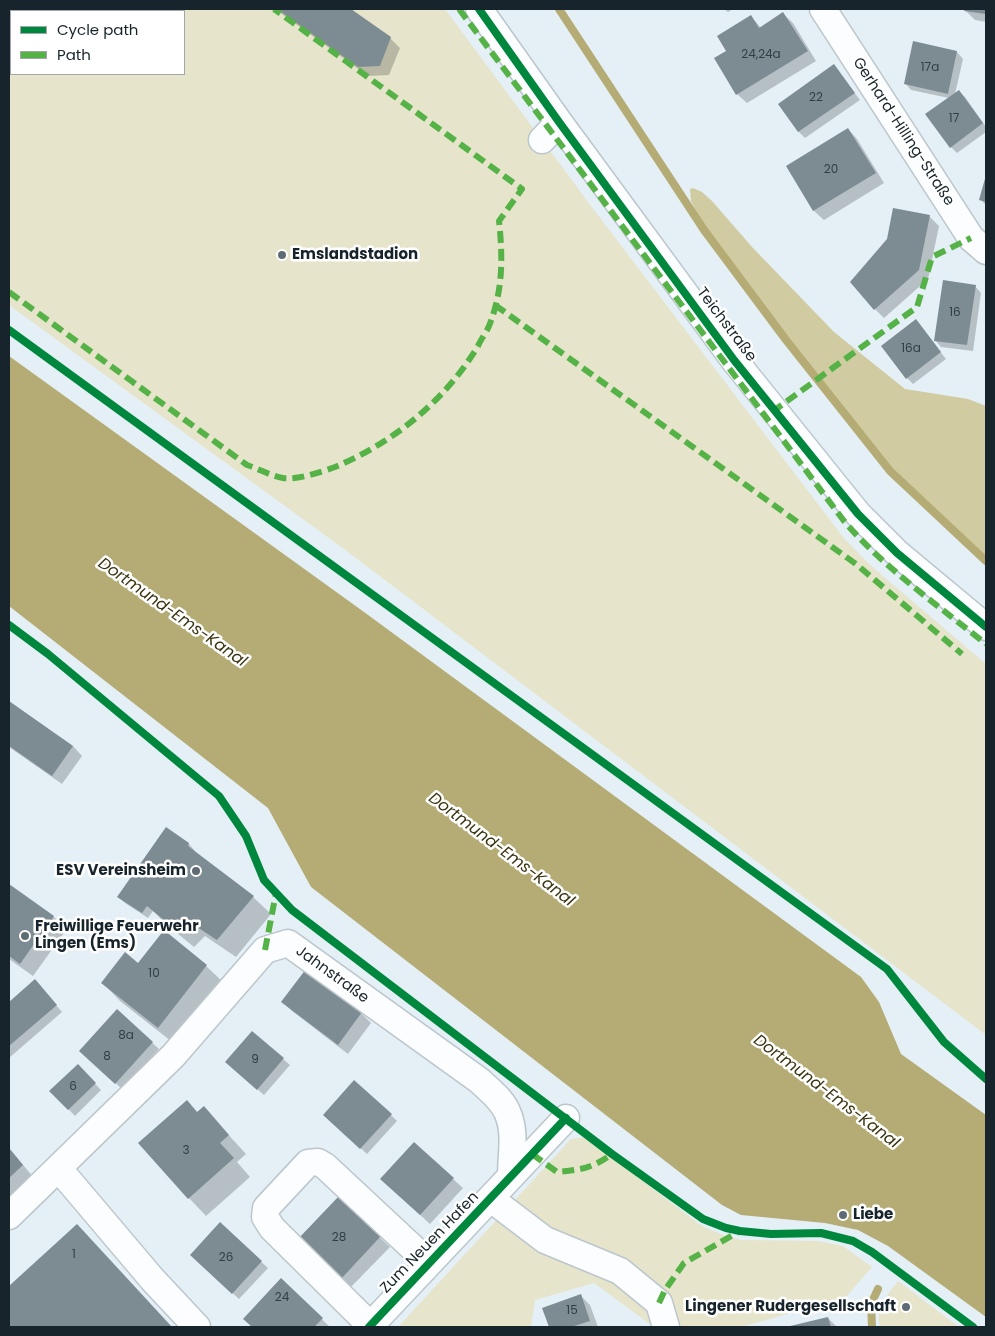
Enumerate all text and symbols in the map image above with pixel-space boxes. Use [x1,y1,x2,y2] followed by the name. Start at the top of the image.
[10,10,185,75] legend
[57,19,138,40] text: Cycle path
[57,44,91,65] text: Path
[741,48,781,62] house number: 24,24a
[848,55,958,209] street label: Gerhard-Hilling-Straße
[921,61,939,75] house number: 17a
[809,91,823,105] house number: 22
[949,112,959,126] house number: 17
[824,163,838,177] house number: 20
[292,246,418,264] place label: Emslandstadion
[276,249,288,261] marker: Emslandstadion
[692,284,760,366] street label: Teichstraße
[949,306,961,320] house number: 16
[901,342,921,356] house number: 16a
[94,554,250,672] water label: Dortmund-Ems-Kanal
[424,789,578,911] water label: Dortmund-Ems-Kanal
[56,862,186,880] place label: ESV Vereinsheim
[190,865,202,877] marker: ESV Vereinsheim
[35,918,199,953] place label: Freiwillige Feuerwehr Lingen (Ems)
[19,930,31,942] marker: Freiwillige Feuerwehr Lingen (Ems)
[292,942,372,1008] street label: Jahnstraße
[148,967,160,981] house number: 10
[118,1029,134,1043] house number: 8a
[749,1031,903,1153] water label: Dortmund-Ems-Kanal
[103,1050,111,1064] house number: 8
[251,1053,259,1067] house number: 9
[69,1080,77,1094] house number: 6
[182,1144,190,1158] house number: 3
[377,1189,483,1297] street label: Zum Neuen Hafen
[853,1206,893,1224] place label: Liebe
[837,1209,849,1221] marker: Liebe
[332,1231,346,1245] house number: 28
[72,1248,76,1262] house number: 1
[219,1251,233,1265] house number: 26
[275,1291,289,1305] house number: 24
[685,1298,896,1316] place label: Lingener Rudergesellschaft
[900,1301,912,1313] marker: Lingener Rudergesellschaft
[566,1304,578,1318] house number: 15

